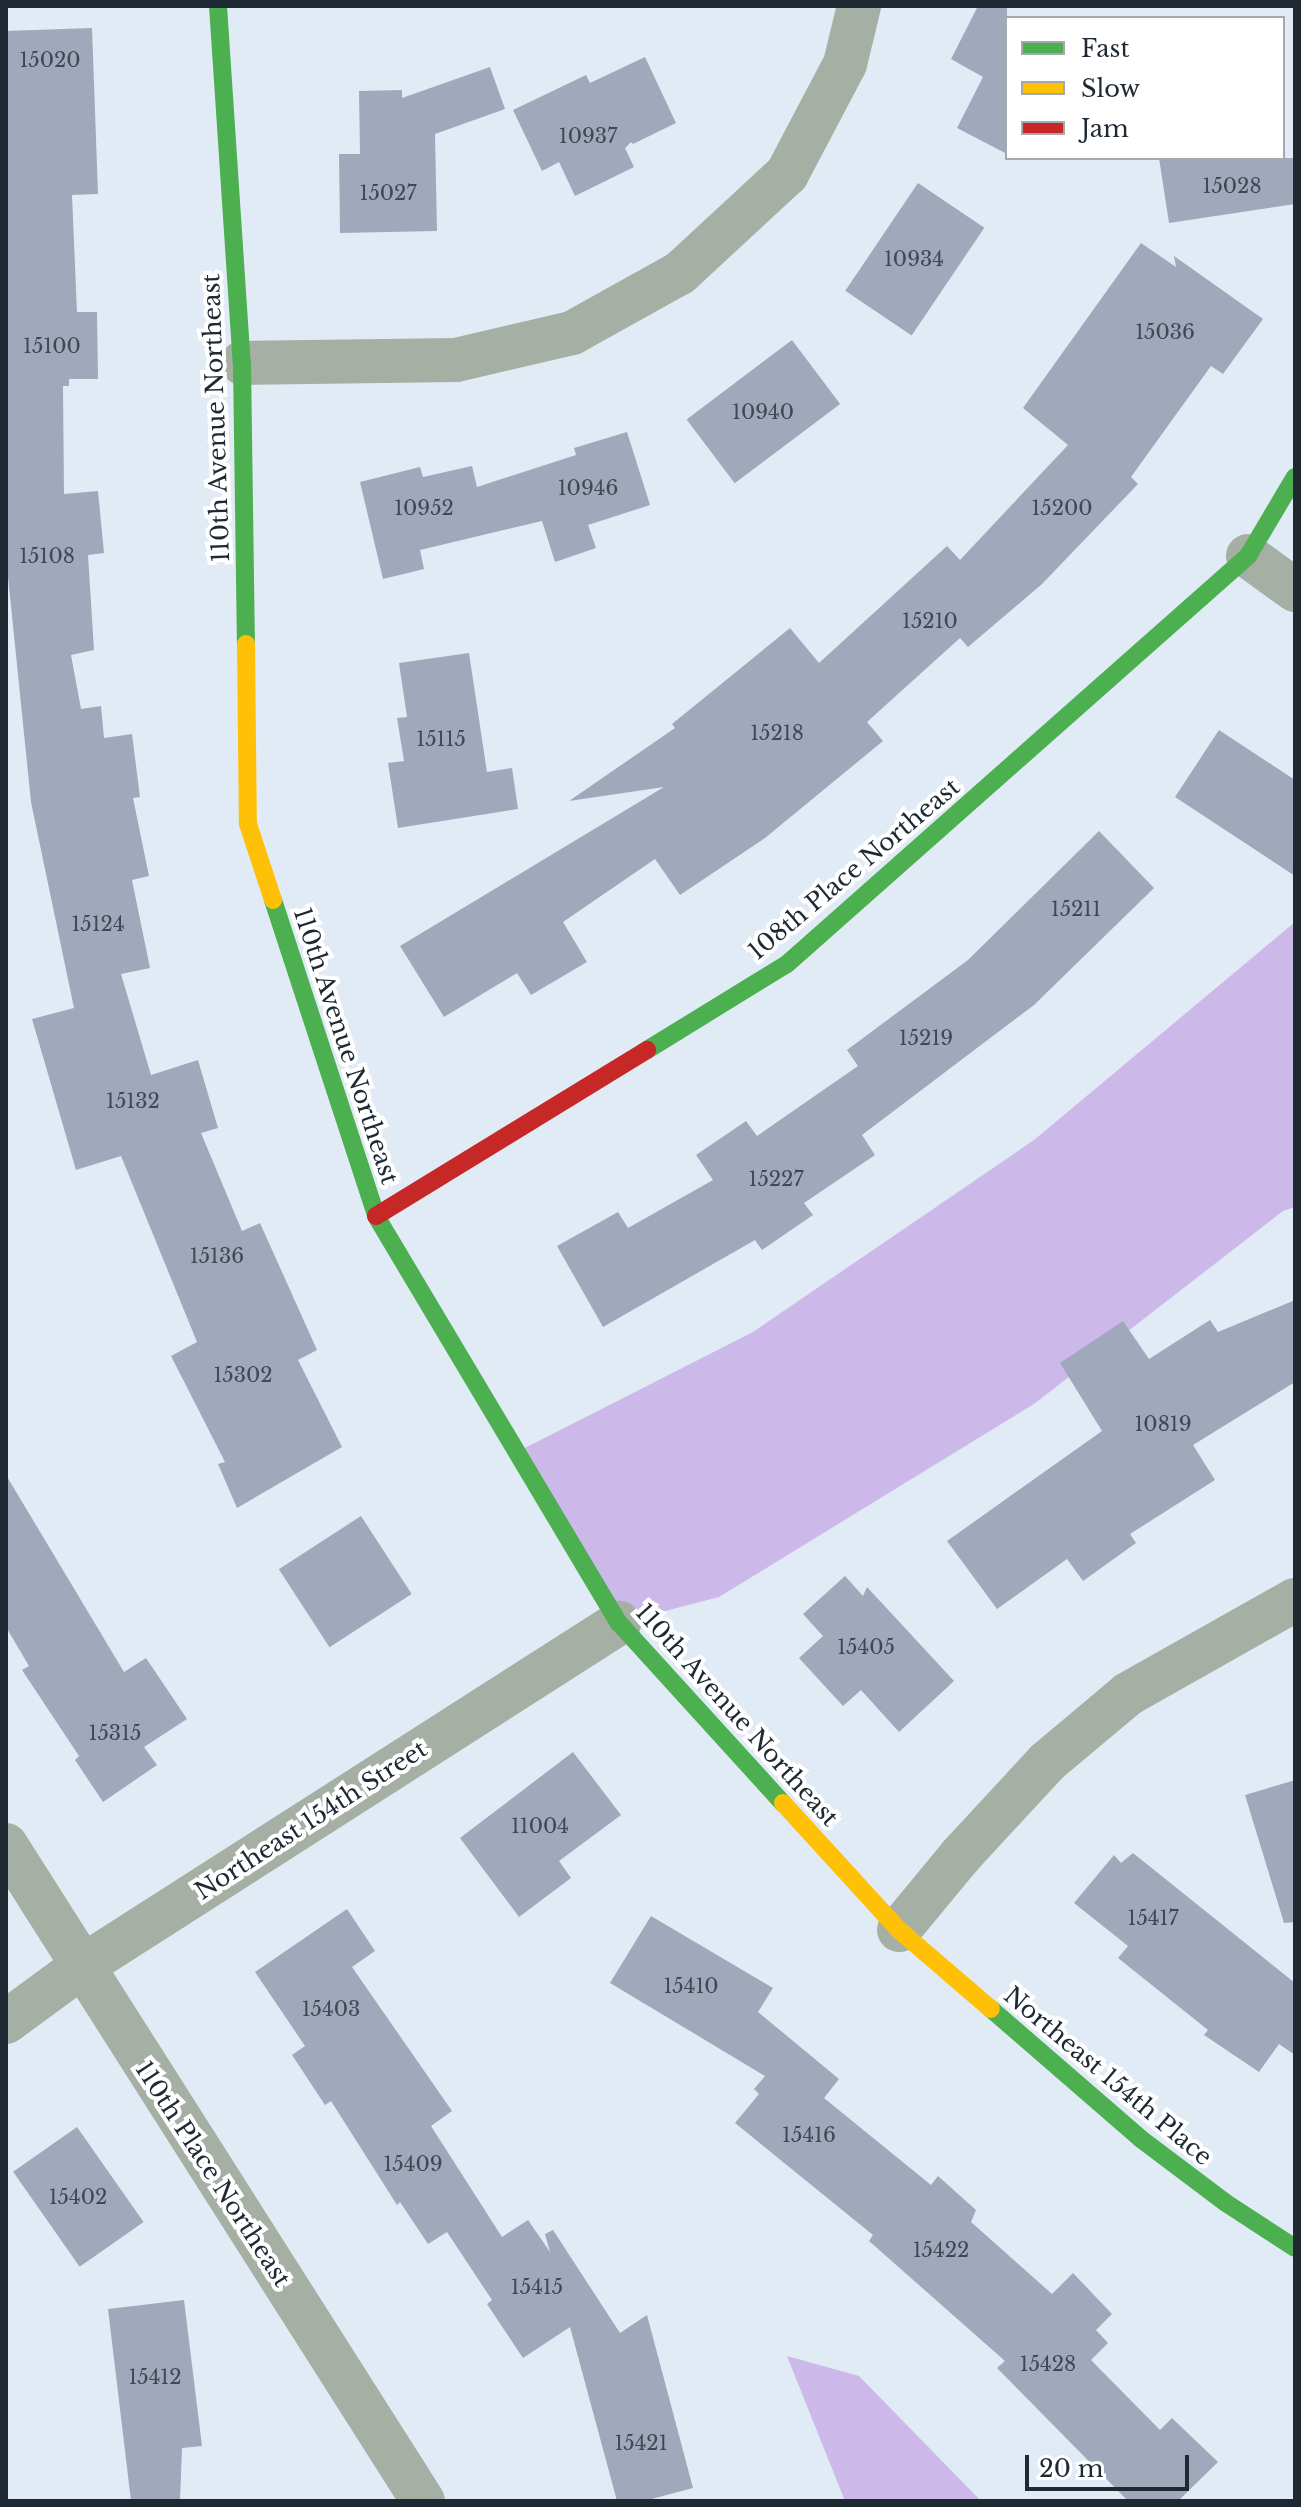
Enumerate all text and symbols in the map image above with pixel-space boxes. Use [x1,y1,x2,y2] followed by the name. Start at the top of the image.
[1005,16,1285,160] legend
[1081,34,1129,63] text: Fast
[19,48,81,72] house number: 15020
[1081,74,1140,103] text: Slow
[1081,114,1129,143] text: Jam
[559,124,617,148] house number: 10937
[1203,174,1261,198] house number: 15028
[360,181,416,205] house number: 15027
[884,247,944,271] house number: 10934
[197,273,235,563] street label: 110th Avenue Northeast
[1135,320,1195,344] house number: 15036
[23,334,81,358] house number: 15100
[732,400,794,424] house number: 10940
[558,476,618,500] house number: 10946
[394,496,454,520] house number: 10952
[1031,496,1093,520] house number: 15200
[19,544,75,568] house number: 15108
[902,609,958,633] house number: 15210
[750,721,804,745] house number: 15218
[416,727,466,751] house number: 15115
[743,772,965,966] street label: 108th Place Northeast
[1051,897,1101,921] house number: 15211
[288,904,404,1188] street label: 110th Avenue Northeast
[71,912,125,936] house number: 15124
[899,1026,953,1050] house number: 15219
[106,1089,160,1113] house number: 15132
[749,1167,803,1191] house number: 15227
[190,1244,244,1268] house number: 15136
[213,1363,273,1387] house number: 15302
[1134,1412,1192,1436] house number: 10819
[629,1598,845,1832] street label: 110th Avenue Northeast
[837,1635,895,1659] house number: 15405
[89,1721,141,1745] house number: 15315
[190,1734,432,1906] street label: Northeast 154th Street
[511,1814,569,1838] house number: 11004
[1128,1906,1178,1930] house number: 15417
[663,1974,719,1998] house number: 15410
[998,1981,1218,2171] street label: Northeast 154th Place
[302,1997,360,2021] house number: 15403
[129,2056,297,2292] street label: 110th Place Northeast
[782,2123,836,2147] house number: 15416
[383,2152,443,2176] house number: 15409
[49,2185,107,2209] house number: 15402
[913,2238,969,2262] house number: 15422
[511,2275,563,2299] house number: 15415
[1020,2352,1076,2376] house number: 15428
[128,2365,182,2389] house number: 15412
[614,2431,668,2455] house number: 15421
[1029,2439,1193,2489] scale bar
[1039,2454,1104,2483] text: 20 m

